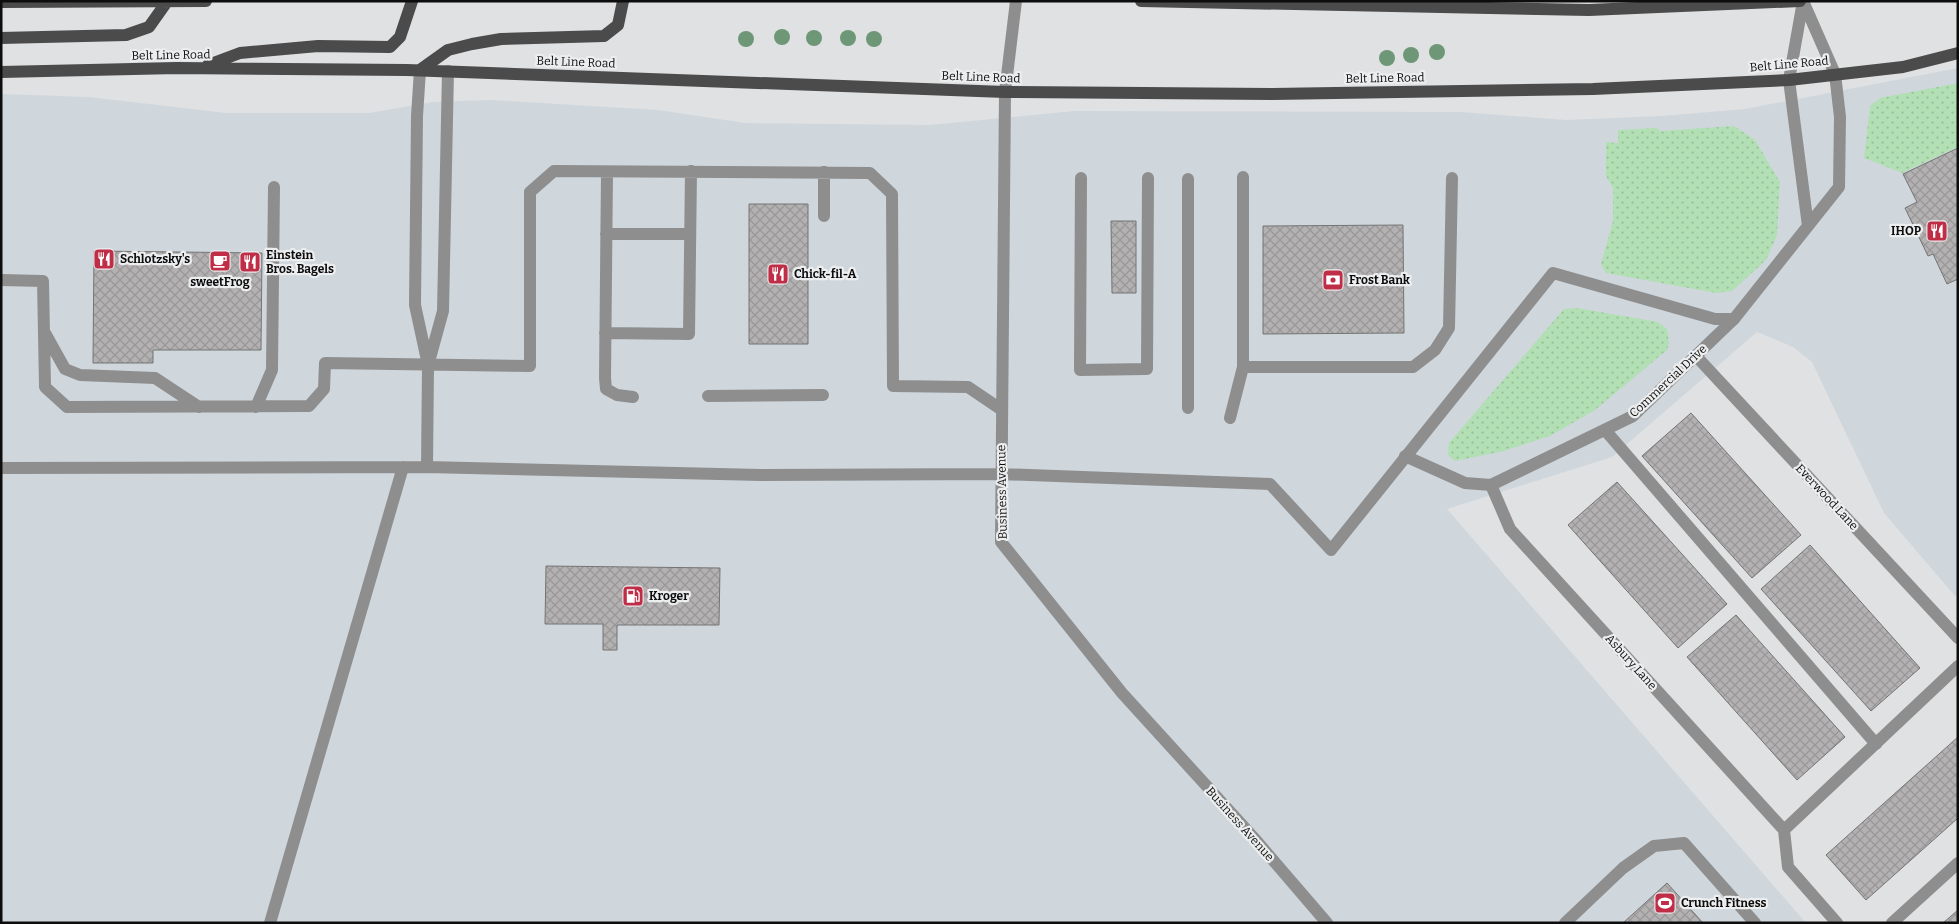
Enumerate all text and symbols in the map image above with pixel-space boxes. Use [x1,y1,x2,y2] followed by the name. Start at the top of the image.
[131,47,211,63] street label: Belt Line Road
[536,54,616,70] street label: Belt Line Road
[1749,54,1829,74] street label: Belt Line Road
[941,69,1021,85] street label: Belt Line Road
[1345,70,1425,86] street label: Belt Line Road
[1925,219,1949,243] restaurant icon: IHOP
[1891,224,1922,238] place label: IHOP
[92,247,116,271] restaurant icon: Schlotzsky's
[266,248,334,276] place label: Einstein Bros. Bagels
[208,249,232,273] cafe icon: sweetFrog
[238,250,262,274] restaurant icon: Einstein Bros. Bagels
[120,252,190,266] place label: Schlotzsky's
[766,262,790,286] restaurant icon: Chick-fil-A
[794,267,857,281] place label: Chick-fil-A
[1321,268,1345,292] bank icon: Frost Bank
[1349,273,1411,287] place label: Frost Bank
[190,275,250,289] place label: sweetFrog
[1627,342,1709,420] street label: Commercial Drive
[994,445,1010,539] street label: Business Avenue
[1793,461,1861,533] street label: Everwood Lane
[621,584,645,608] fuel station icon: Kroger
[649,589,689,603] place label: Kroger
[1602,631,1660,693] street label: Asbury Lane
[1203,784,1277,864] street label: Business Avenue
[1653,891,1677,915] sports icon: Crunch Fitness
[1681,896,1767,910] place label: Crunch Fitness

